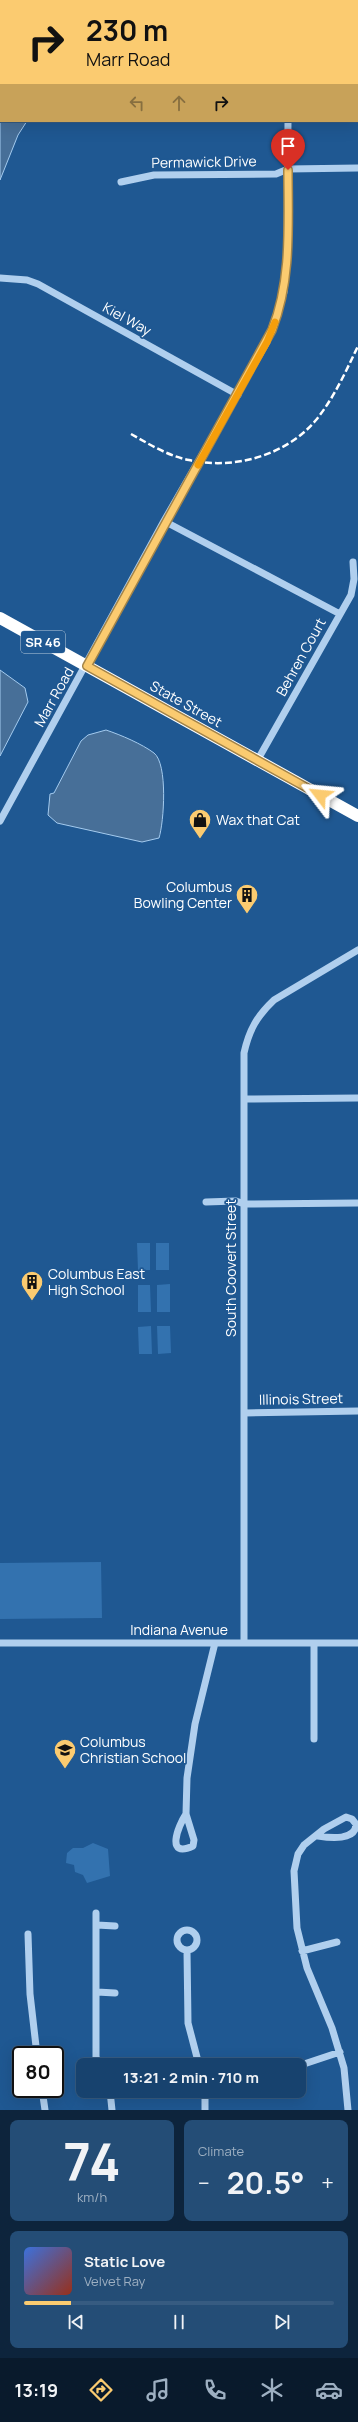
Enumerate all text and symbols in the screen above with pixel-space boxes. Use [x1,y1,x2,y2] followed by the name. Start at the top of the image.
[86,11,168,49] text: 230 m
[20,16,72,68] icon: right
[86,47,170,71] text: Marr Road
[126,92,148,114] icon: left
[168,92,190,114] icon: ahead
[210,92,232,114] icon: right
[271,129,305,170] pin
[277,135,299,157] icon: arrive
[151,151,257,172] street label: Permawick Drive
[99,297,156,340] street label: Kiel Way
[271,614,330,699] street label: Behren Court
[21,631,65,653] road number: SR 46
[29,663,78,730] street label: Marr Road
[147,676,226,731] street label: State Street
[299,774,341,816] position arrow
[187,807,213,840] shop icon: Wax that Cat
[216,810,300,829] place label: Wax that Cat
[134,877,232,912] place label: Columbus Bowling Center
[234,882,260,915] building icon: Columbus Bowling Center
[221,1199,240,1337] street label: South Coovert Street
[48,1264,146,1299] place label: Columbus East High School
[19,1269,45,1302] building icon: Columbus East High School
[259,1388,344,1409] street label: Illinois Street
[130,1620,228,1639] street label: Indiana Avenue
[80,1732,186,1767] place label: Columbus Christian School
[52,1737,78,1770] school or university icon: Columbus Christian School
[12,2046,64,2098] speed limit sign: 80
[123,2067,259,2088] text: 13:21 · 2 min · 710 m
[63,2126,121,2197] text: 74
[198,2142,244,2160] text: Climate
[227,2162,305,2203] text: 20.5°
[198,2168,210,2198] text: −
[321,2168,334,2198] text: +
[77,2188,107,2206] text: km/h
[84,2251,165,2272] text: Static Love
[84,2272,145,2290] text: Velvet Ray
[65,2311,87,2333] icon: previous
[168,2311,190,2333] icon: pause
[271,2311,293,2333] icon: next
[87,2376,115,2404] icon: directions
[144,2376,172,2404] icon: music
[201,2376,229,2404] icon: phone
[258,2376,286,2404] icon: climate
[315,2376,343,2404] icon: car
[15,2378,58,2402] text: 13:19

